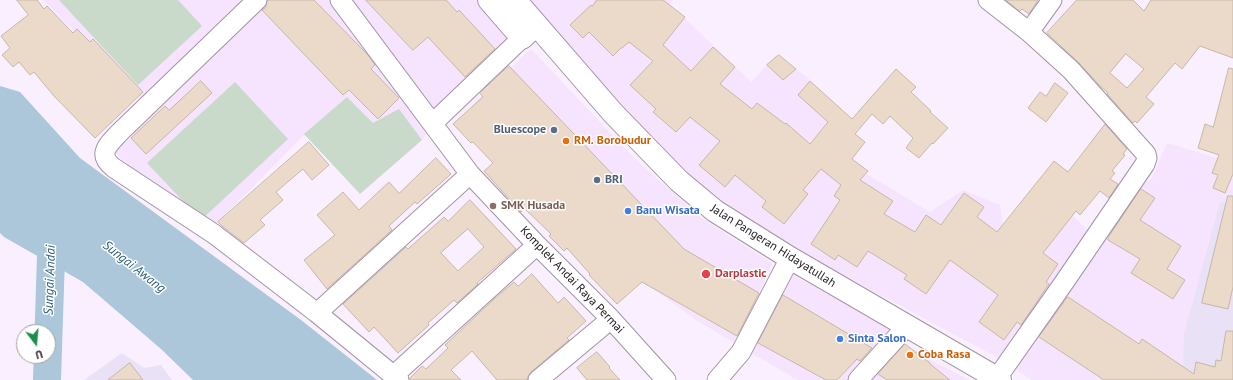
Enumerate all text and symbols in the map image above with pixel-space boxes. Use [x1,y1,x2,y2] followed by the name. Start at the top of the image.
[494,123,546,137] place label: Bluescope
[549,125,559,135] marker: Bluescope
[574,134,651,148] place label: RM. Borobudur
[561,136,571,146] marker: RM. Borobudur
[605,173,623,187] place label: BRI
[592,175,602,185] marker: BRI
[501,199,565,213] place label: SMK Husada
[488,201,498,211] marker: SMK Husada
[708,201,838,291] street label: Jalan Pangeran Hidayatullah
[636,204,700,218] place label: Banu Wisata
[623,206,633,216] marker: Banu Wisata
[517,223,627,337] street label: Komplek Andai Raya Permai
[100,238,168,296] water label: Sungai Awang
[41,245,59,315] water label: Sungai Andai
[715,267,767,281] place label: Darplastic
[700,268,712,280] marker: Darplastic
[16,324,56,364] north arrow
[848,332,906,346] place label: Sinta Salon
[835,334,845,344] marker: Sinta Salon
[34,347,44,362] text: U
[918,348,970,362] place label: Coba Rasa
[905,350,915,360] marker: Coba Rasa

